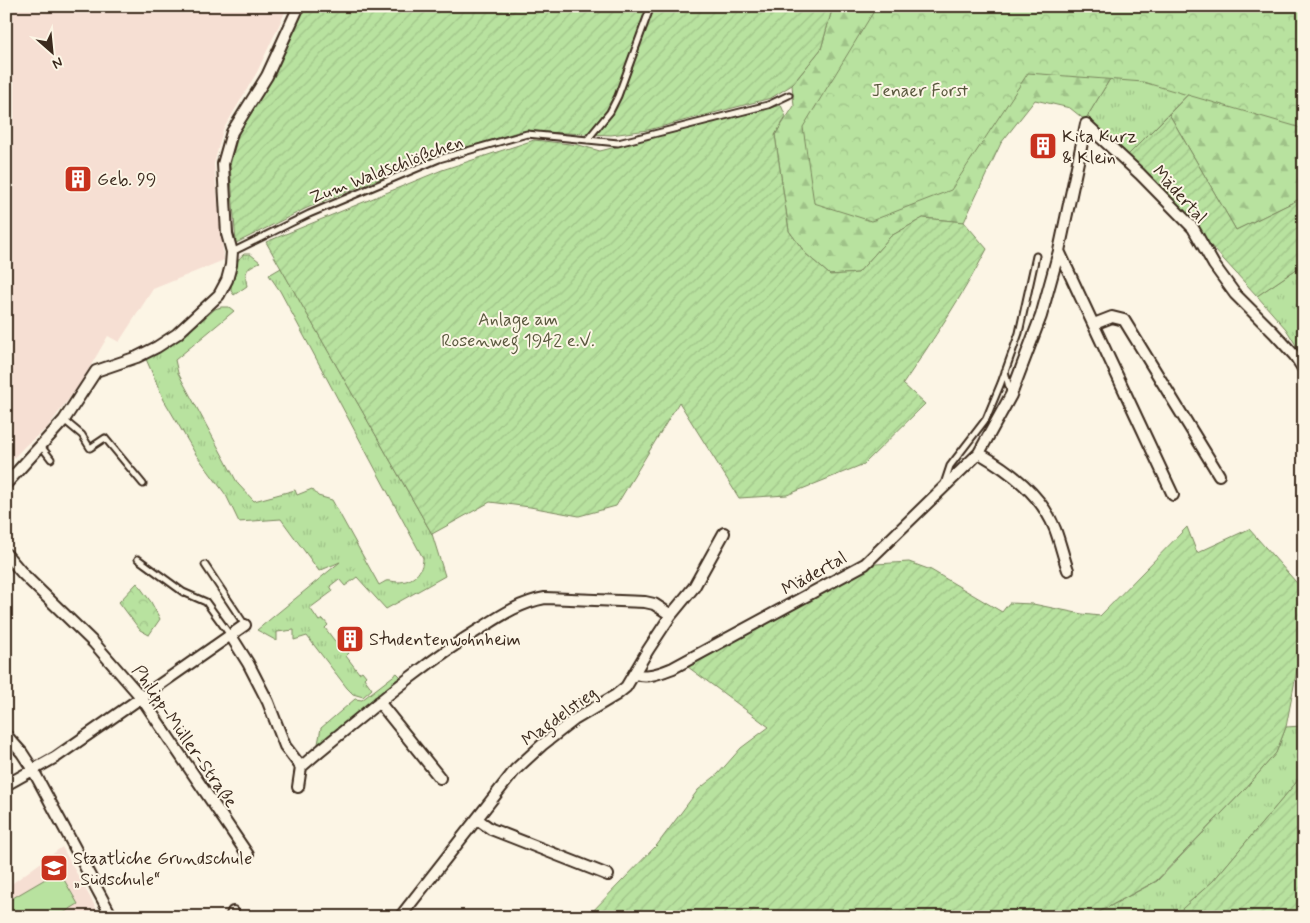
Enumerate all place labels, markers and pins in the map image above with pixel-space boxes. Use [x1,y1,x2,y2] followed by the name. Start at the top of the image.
[1062,125,1137,170] place label: Kita Kurz & Klein
[1028,131,1058,161] building icon: Kita Kurz & Klein
[63,164,93,194] building icon: Geb. 99
[97,168,157,192] place label: Geb. 99
[335,624,365,654] building icon: Studentenwohnheim
[369,628,521,652] place label: Studentenwohnheim
[73,847,252,892] place label: Staatliche Grundschule „Südschule“
[39,853,69,883] school or university icon: Staatliche Grundschule „Südschule“

